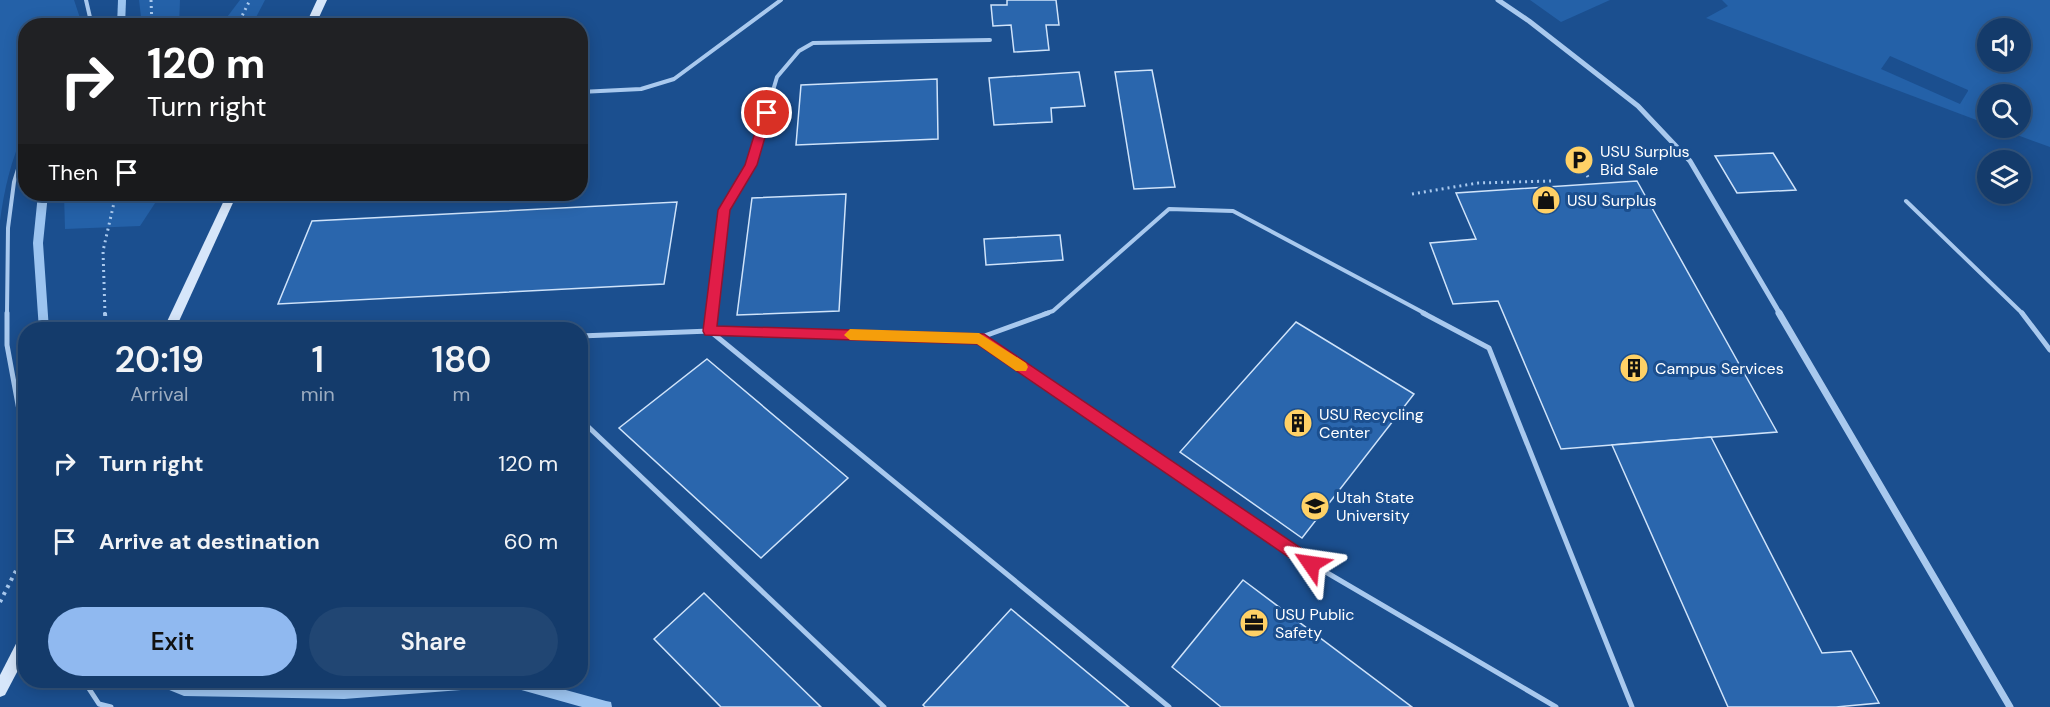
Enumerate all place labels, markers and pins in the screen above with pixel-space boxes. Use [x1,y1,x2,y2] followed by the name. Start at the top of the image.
[741,87,792,138] pin
[1600,141,1690,180] place label: USU Surplus Bid Sale
[1563,144,1595,176] parking icon: USU Surplus Bid Sale
[1530,184,1562,216] shop icon: USU Surplus
[1567,190,1657,211] place label: USU Surplus
[1618,352,1650,384] building icon: Campus Services
[1655,358,1784,379] place label: Campus Services
[1319,404,1424,443] place label: USU Recycling Center
[1282,407,1314,439] building icon: USU Recycling Center
[1336,487,1414,526] place label: Utah State University
[1299,490,1331,522] school or university icon: Utah State University
[1275,604,1355,643] place label: USU Public Safety
[1238,607,1270,639] office icon: USU Public Safety

